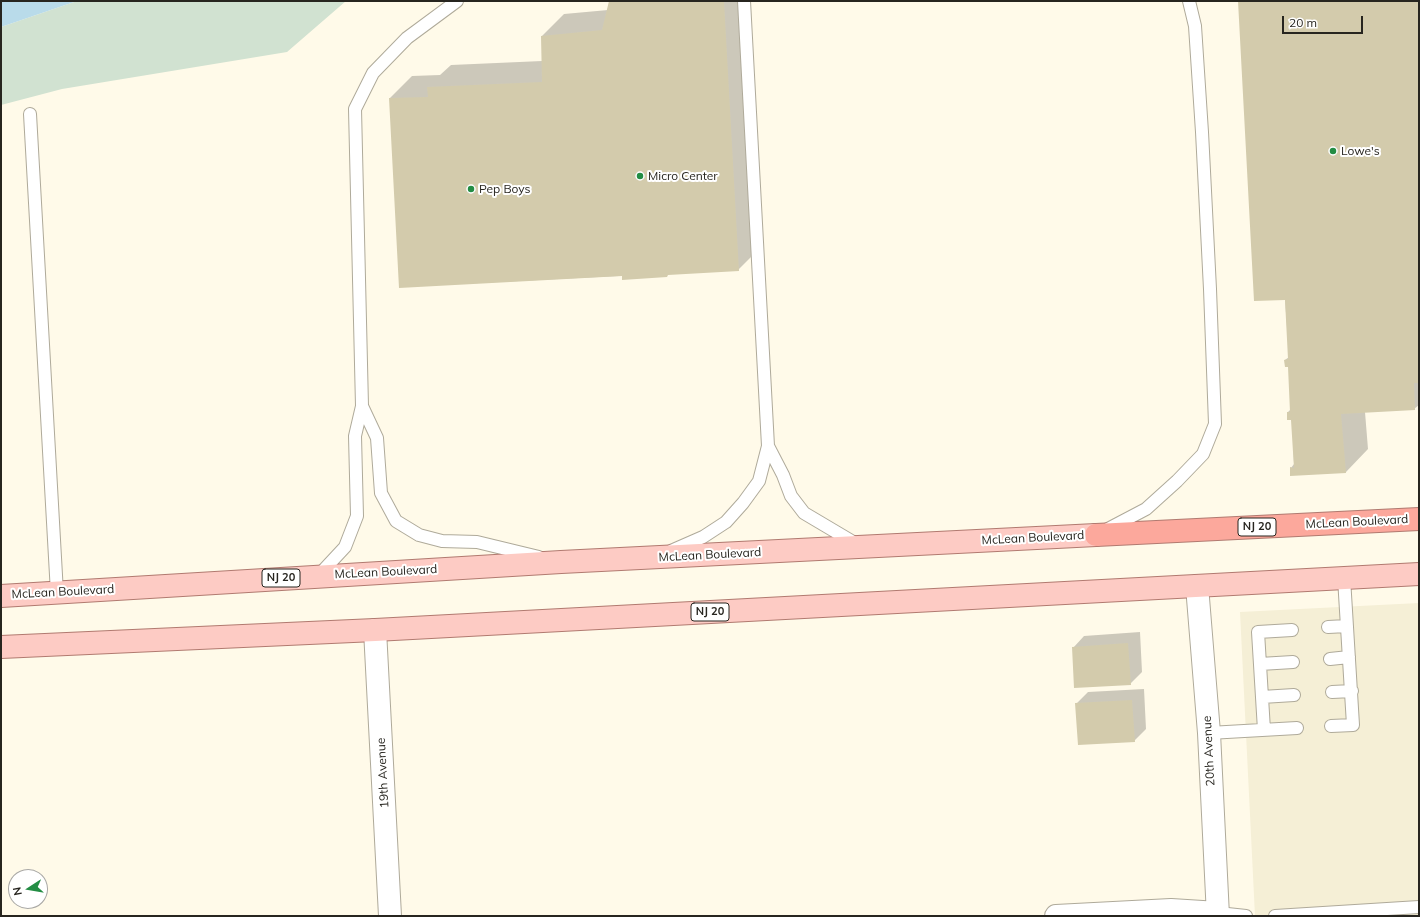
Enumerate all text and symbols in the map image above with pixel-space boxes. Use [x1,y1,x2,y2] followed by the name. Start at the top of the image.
[1284,8,1365,34] scale bar
[1289,15,1317,30] text: 20 m
[1341,144,1380,158] place label: Lowe's
[1328,146,1338,156] marker: Lowe's
[648,169,718,183] place label: Micro Center
[635,171,645,181] marker: Micro Center
[479,182,531,196] place label: Pep Boys
[466,184,476,194] marker: Pep Boys
[1305,512,1409,532] street label: McLean Boulevard
[1238,518,1276,536] road number: NJ 20
[981,528,1085,548] street label: McLean Boulevard
[658,545,762,565] street label: McLean Boulevard
[334,562,438,582] street label: McLean Boulevard
[262,569,300,587] road number: NJ 20
[11,582,115,602] street label: McLean Boulevard
[691,603,729,621] road number: NJ 20
[1200,715,1218,787] street label: 20th Avenue
[374,737,392,809] street label: 19th Avenue
[8,869,48,909] north arrow
[10,886,25,897] text: N

